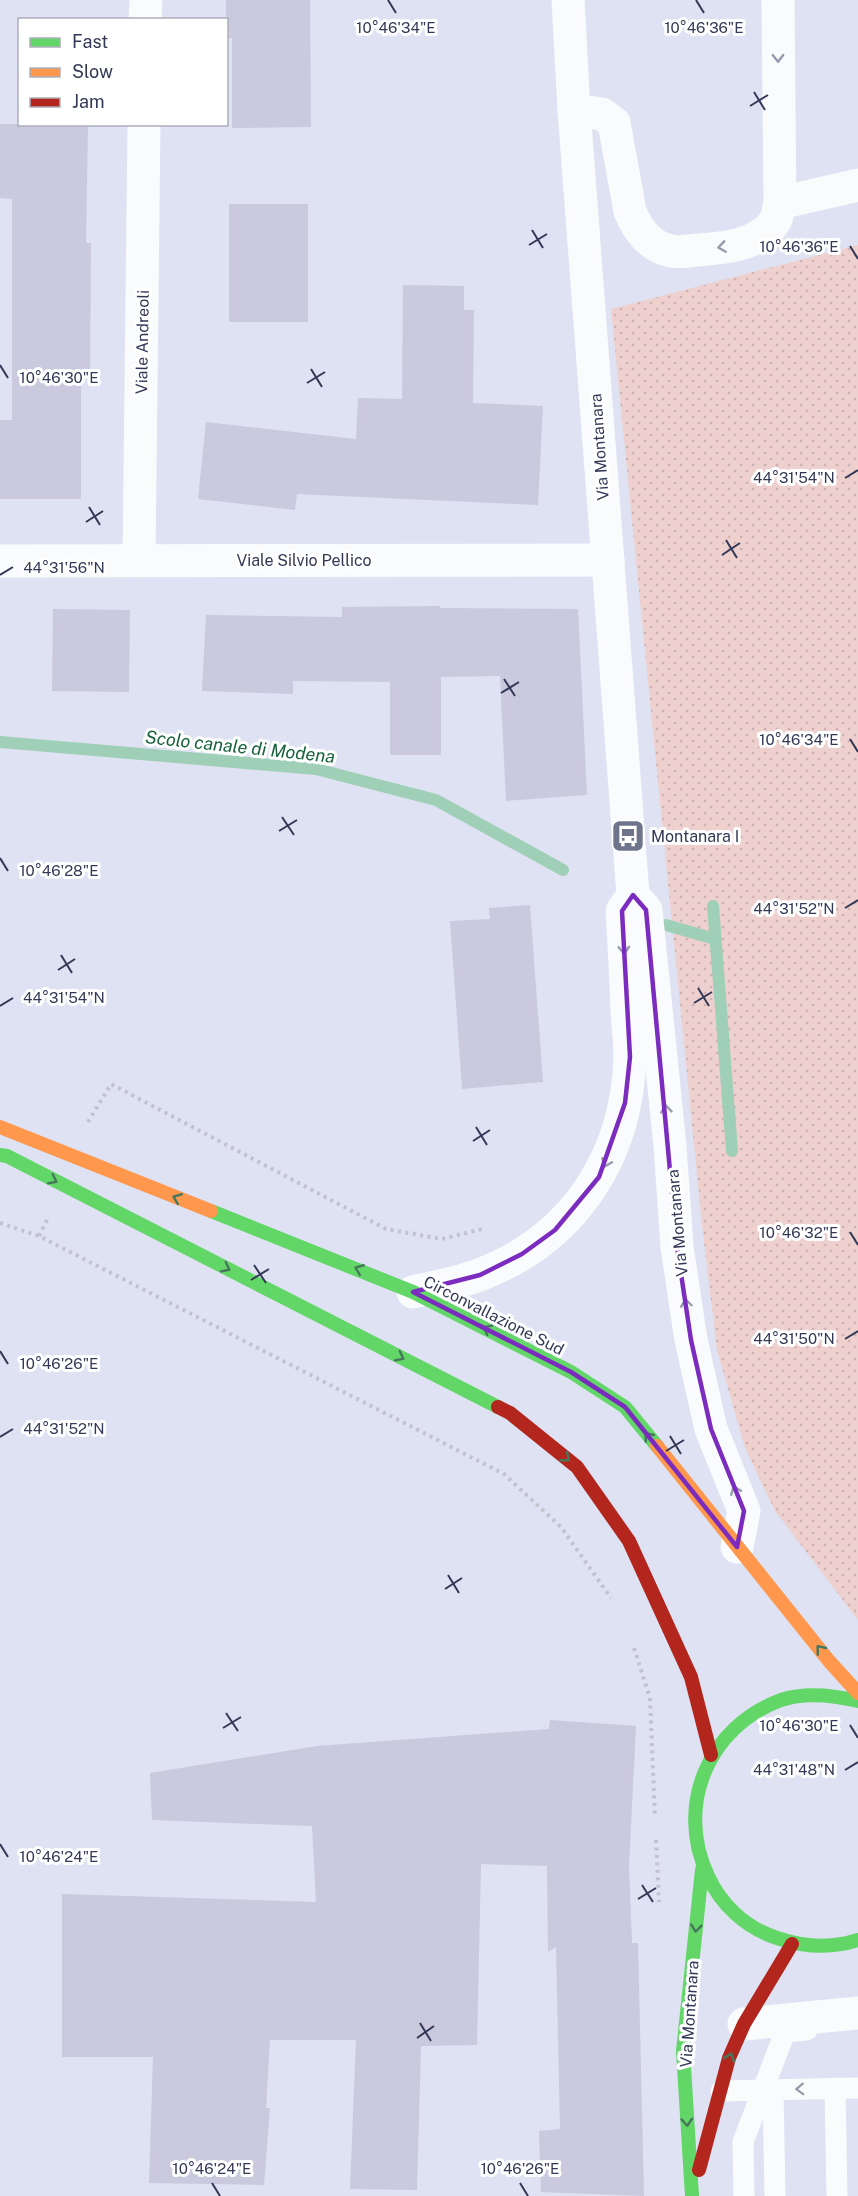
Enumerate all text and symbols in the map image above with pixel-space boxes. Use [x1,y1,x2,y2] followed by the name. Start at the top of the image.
[18,18,228,126] legend
[356,19,436,36] text: 10°46'34"E
[664,19,744,36] text: 10°46'36"E
[72,31,108,52] text: Fast
[772,54,785,63] one-way arrow
[72,61,113,82] text: Slow
[72,91,105,112] text: Jam
[759,238,839,255] text: 10°46'36"E
[718,241,727,253] one-way arrow
[132,290,153,394] street label: Viale Andreoli
[20,369,98,386] text: 10°46'30"E
[586,393,613,501] street label: Via Montanara
[753,469,835,486] text: 44°31'54"N
[236,551,372,570] street label: Viale Silvio Pellico
[23,559,105,576] text: 44°31'56"N
[144,726,336,767] water label: Scolo canale di Modena
[759,731,839,748] text: 10°46'34"E
[610,818,646,854] bus stop icon: Montanara I
[651,827,739,846] place label: Montanara I
[19,862,99,879] text: 10°46'28"E
[753,900,835,917] text: 44°31'52"N
[618,946,631,955] one-way arrow
[23,989,105,1006] text: 44°31'54"N
[660,1104,673,1113] one-way arrow
[601,1156,613,1167] one-way arrow
[663,1169,692,1277] street label: Via Montanara
[46,1172,57,1184] one-way arrow
[173,1193,184,1205] one-way arrow
[760,1224,838,1241] text: 10°46'32"E
[220,1261,231,1273] one-way arrow
[354,1264,365,1277] one-way arrow
[420,1272,567,1359] street label: Circonvallazione Sud
[680,1298,692,1307] one-way arrow
[482,1325,493,1337] one-way arrow
[753,1330,835,1347] text: 44°31'50"N
[394,1350,404,1361] one-way arrow
[20,1355,98,1372] text: 10°46'26"E
[23,1420,105,1437] text: 44°31'52"N
[644,1432,655,1443] one-way arrow
[559,1451,570,1462] one-way arrow
[730,1485,743,1496] one-way arrow
[816,1645,827,1656] one-way arrow
[760,1717,838,1734] text: 10°46'30"E
[753,1761,835,1778] text: 44°31'48"N
[20,1848,98,1865] text: 10°46'24"E
[690,1923,703,1933] one-way arrow
[676,1960,703,2068] street label: Via Montanara
[723,2052,736,2063] one-way arrow
[795,2083,804,2096] one-way arrow
[681,2118,694,2127] one-way arrow
[173,2160,251,2177] text: 10°46'24"E
[481,2160,559,2177] text: 10°46'26"E

